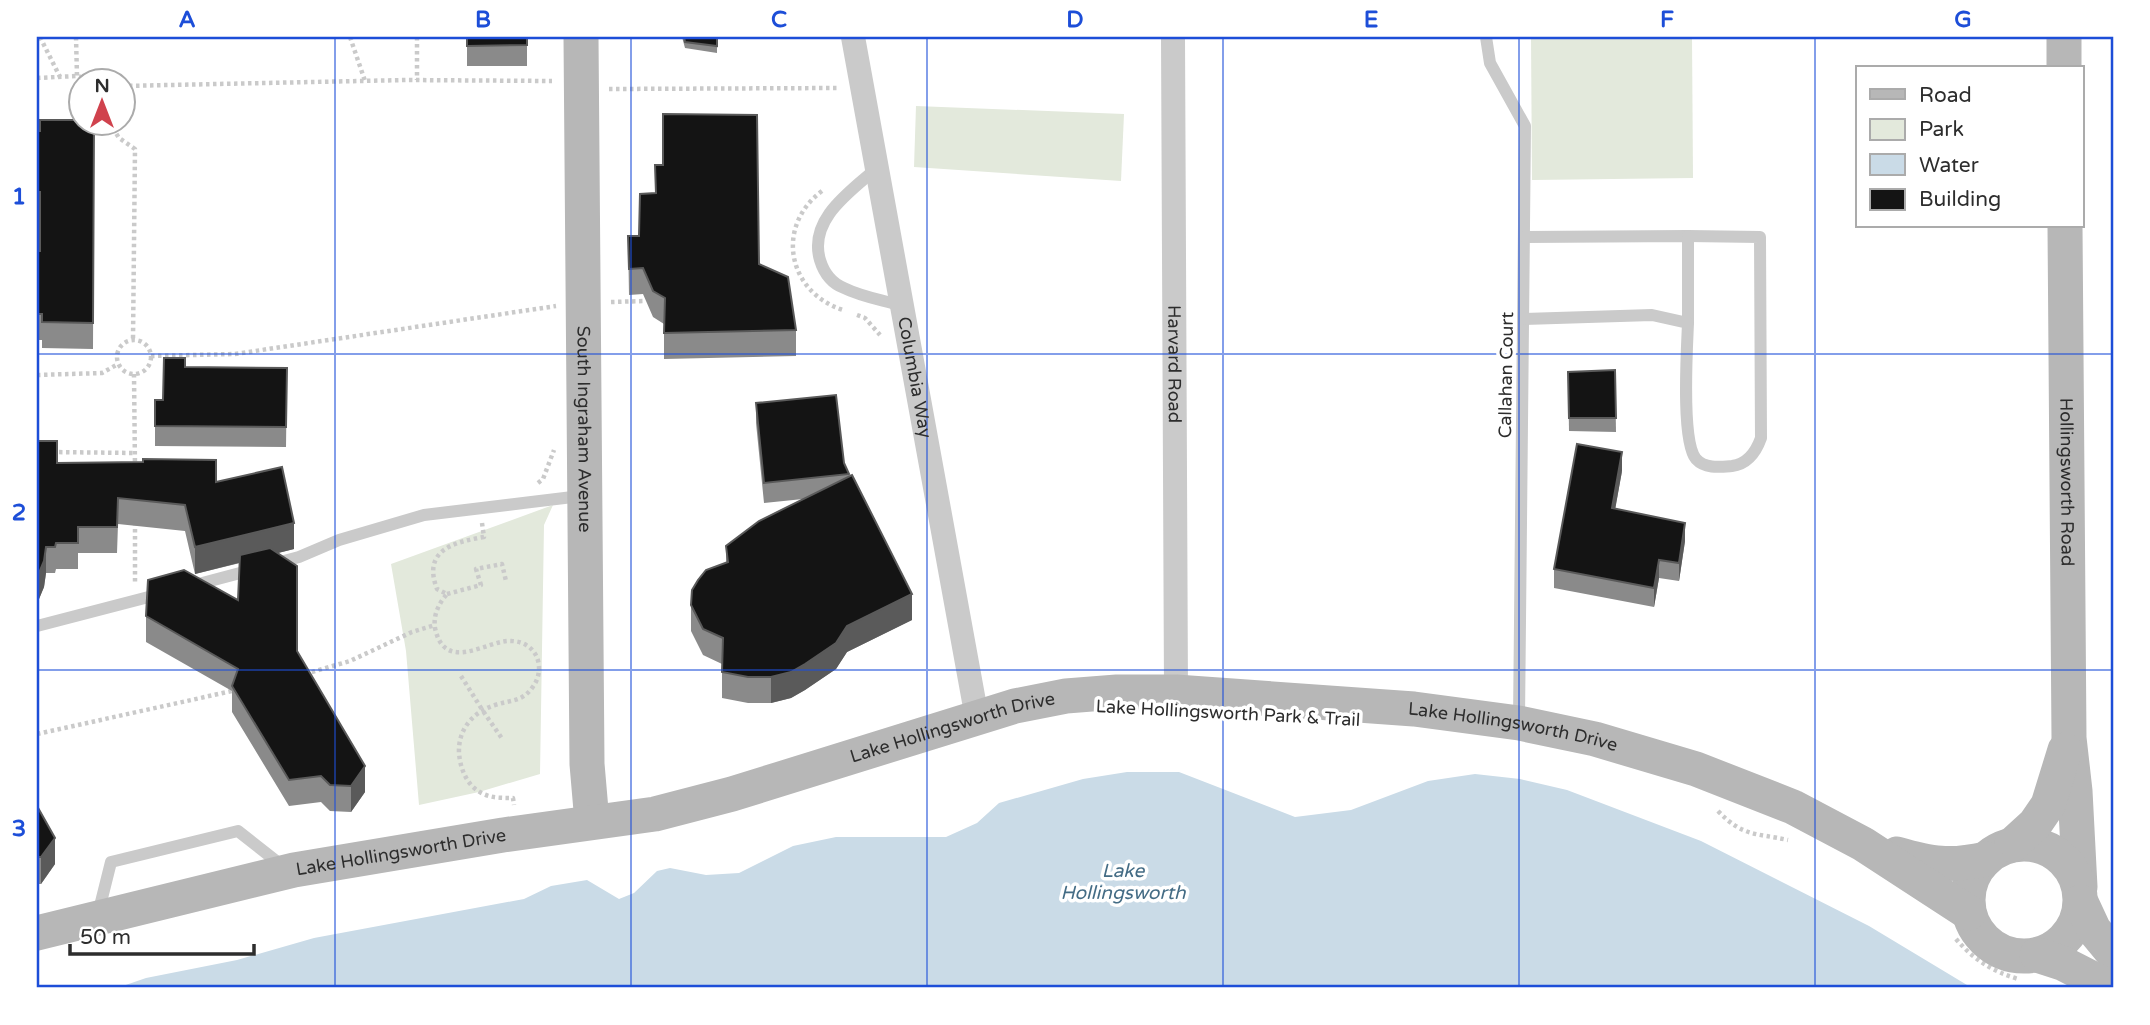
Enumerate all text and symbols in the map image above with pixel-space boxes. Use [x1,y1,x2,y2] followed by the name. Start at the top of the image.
[178,6,196,34] text: A
[475,6,491,34] text: B
[771,6,787,34] text: C
[1066,6,1084,34] text: D
[1364,6,1378,34] text: E
[1660,6,1674,34] text: F
[1954,6,1972,34] text: G
[66,66,136,136] north arrow
[1856,66,2084,228] legend
[94,75,110,97] text: N
[1919,83,1972,108] text: Road
[1919,117,1964,142] text: Park
[1919,153,1979,178] text: Water
[12,183,26,211] text: 1
[1919,187,2001,212] text: Building
[1163,305,1186,423] street label: Harvard Road
[1494,312,1518,438] street label: Callahan Court
[893,315,937,440] street label: Columbia Way
[572,326,596,532] street label: South Ingraham Avenue
[2055,398,2079,566] street label: Hollingsworth Road
[12,499,26,527] text: 2
[847,687,1057,768] street label: Lake Hollingsworth Drive
[1095,695,1361,731] street label: Lake Hollingsworth Park & Trail
[1407,698,1620,756] street label: Lake Hollingsworth Drive
[12,815,26,843] text: 3
[294,824,508,881] street label: Lake Hollingsworth Drive
[1060,860,1186,904] water label: Lake Hollingsworth
[70,913,254,957] scale bar
[80,925,131,950] text: 50 m

